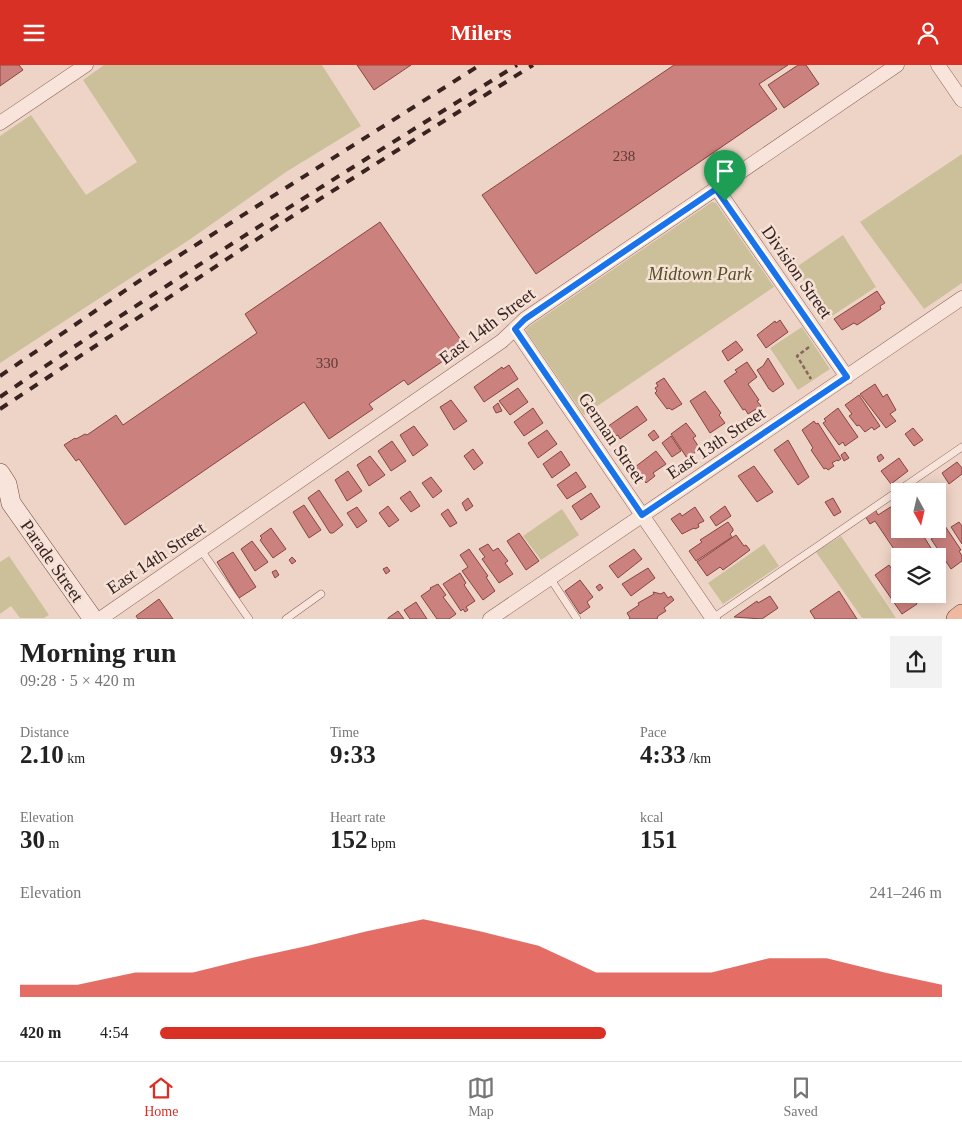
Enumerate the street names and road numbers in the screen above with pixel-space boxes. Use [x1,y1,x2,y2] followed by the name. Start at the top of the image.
[758,222,836,322] street label: Division Street
[435,284,539,368] street label: East 14th Street
[575,389,649,487] street label: German Street
[663,403,769,483] street label: East 13th Street
[16,516,88,606] street label: Parade Street
[103,518,209,598] street label: East 14th Street

